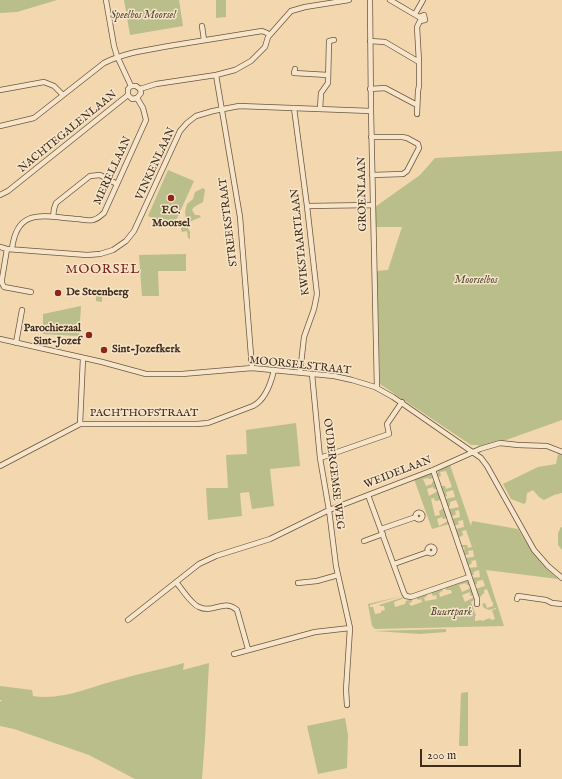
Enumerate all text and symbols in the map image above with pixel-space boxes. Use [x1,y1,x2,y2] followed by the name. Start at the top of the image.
[110,9,176,23] park label: Speelbos Moorsel
[16,88,120,176] street label: NACHTEGALENLAAN
[133,126,179,202] street label: VINKENLAAN
[91,135,135,207] street label: MERELLAAN
[356,156,370,232] street label: GROENLAAN
[217,177,241,267] street label: STREEKSTRAAT
[289,188,313,296] street label: KWIKSTAARTLAAN
[166,193,176,203] marker: F.C. Moorsel
[152,204,190,230] place label: F.C. Moorsel
[65,262,141,278] district label: MOORSEL
[454,274,498,288] park label: Moorselbos
[66,286,129,300] place label: De Steenberg
[53,288,63,298] marker: De Steenberg
[24,322,81,348] place label: Parochiezaal Sint-Jozef
[84,330,94,340] marker: Parochiezaal Sint-Jozef
[112,343,180,357] place label: Sint-Jozefkerk
[99,345,109,355] marker: Sint-Jozefkerk
[248,354,352,378] street label: MOORSELSTRAAT
[90,407,198,421] street label: PACHTHOFSTRAAT
[320,418,346,530] street label: OUDERGEMSE WEG
[362,454,434,492] street label: WEIDELAAN
[430,606,472,620] park label: Buurtpark
[422,741,523,767] scale bar
[427,748,456,763] text: 200 m

